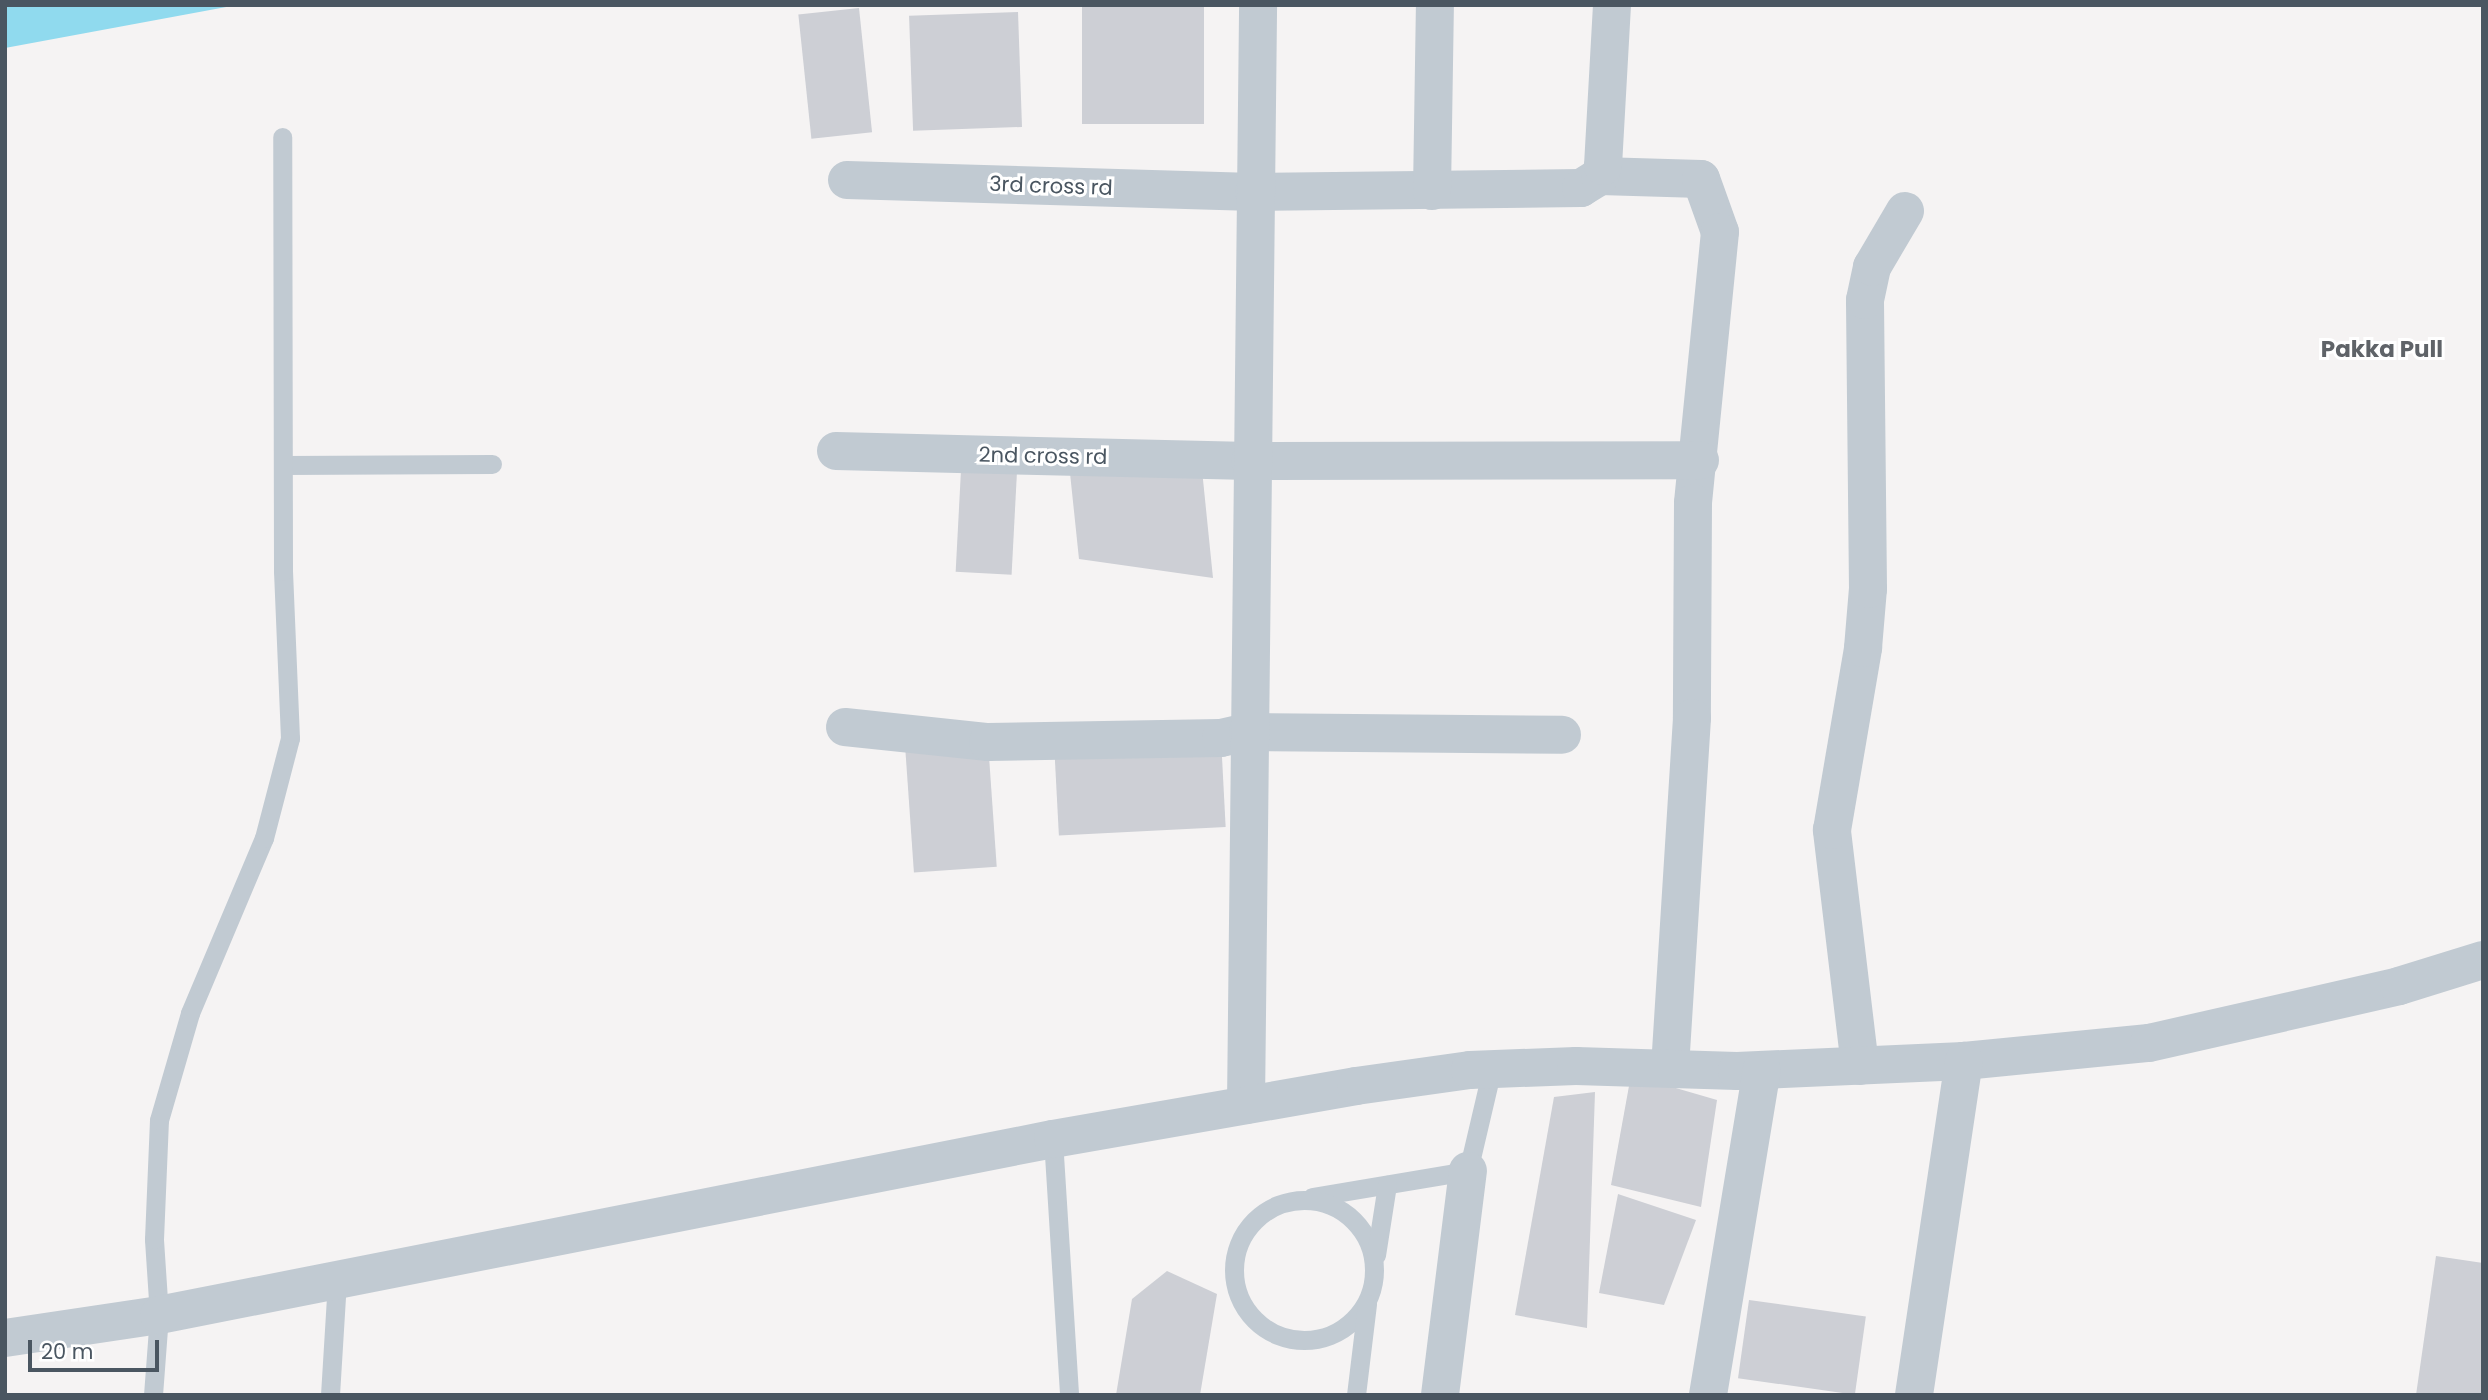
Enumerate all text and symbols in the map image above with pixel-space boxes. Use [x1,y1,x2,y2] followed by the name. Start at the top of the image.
[989,171,1113,201] street label: 3rd cross rd
[2321,335,2443,363] district label: Pakka Pull
[978,442,1108,470] street label: 2nd cross rd
[32,1326,163,1370] scale bar
[41,1337,94,1366] text: 20 m

